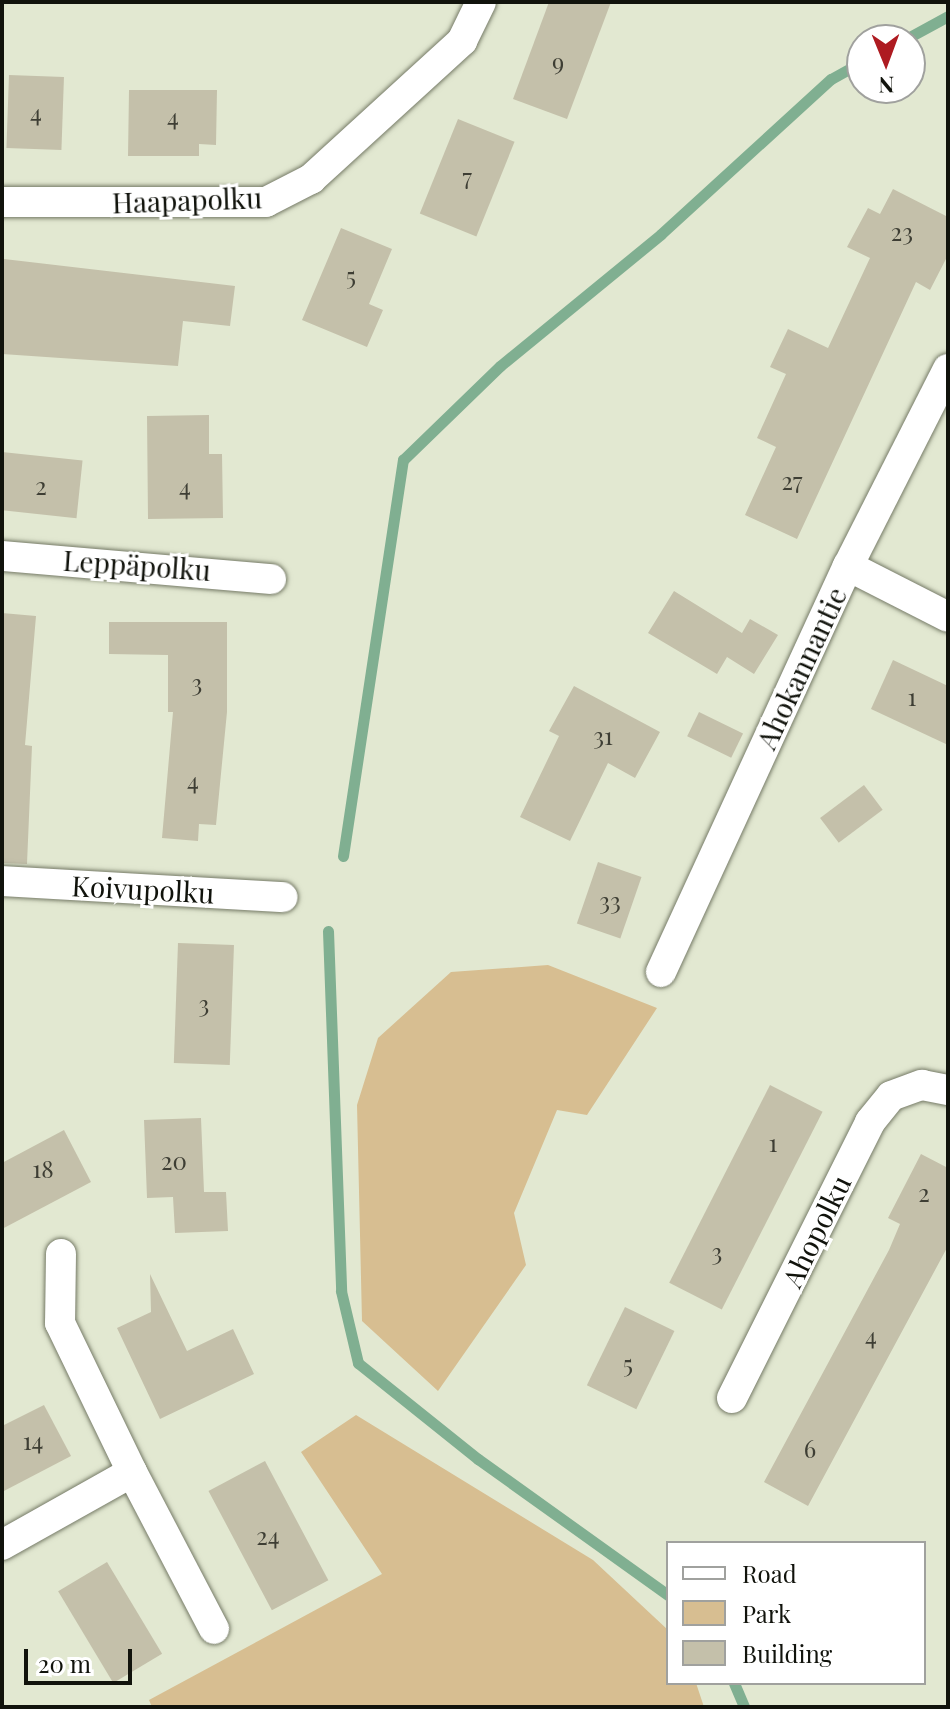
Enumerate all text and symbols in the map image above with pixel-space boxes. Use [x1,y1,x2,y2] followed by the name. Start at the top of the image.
[846,24,926,104] north arrow
[552,48,564,76] house number: 9
[878,71,895,101] text: N
[30,99,42,127] house number: 4
[167,103,179,131] house number: 4
[462,163,472,191] house number: 7
[111,181,263,219] street label: Haapapolku
[891,218,913,246] house number: 23
[346,262,356,290] house number: 5
[781,467,803,495] house number: 27
[35,472,47,500] house number: 2
[179,473,191,501] house number: 4
[62,543,212,587] street label: Leppäpolku
[749,582,853,754] street label: Ahokannantie
[192,669,202,697] house number: 3
[908,683,916,711] house number: 1
[593,722,613,750] house number: 31
[187,767,199,795] house number: 4
[71,868,215,910] street label: Koivupolku
[599,887,621,915] house number: 33
[199,990,209,1018] house number: 3
[769,1129,777,1157] house number: 1
[161,1147,187,1175] house number: 20
[32,1155,54,1183] house number: 18
[774,1170,858,1292] street label: Ahopolku
[918,1179,930,1207] house number: 2
[712,1238,722,1266] house number: 3
[865,1322,877,1350] house number: 4
[623,1350,633,1378] house number: 5
[23,1427,43,1455] house number: 14
[804,1435,816,1463] house number: 6
[256,1522,280,1550] house number: 24
[666,1541,926,1685] legend
[742,1557,797,1589] text: Road
[742,1597,791,1629] text: Park
[28,1633,136,1683] scale bar
[742,1637,832,1669] text: Building
[38,1647,91,1679] text: 20 m

